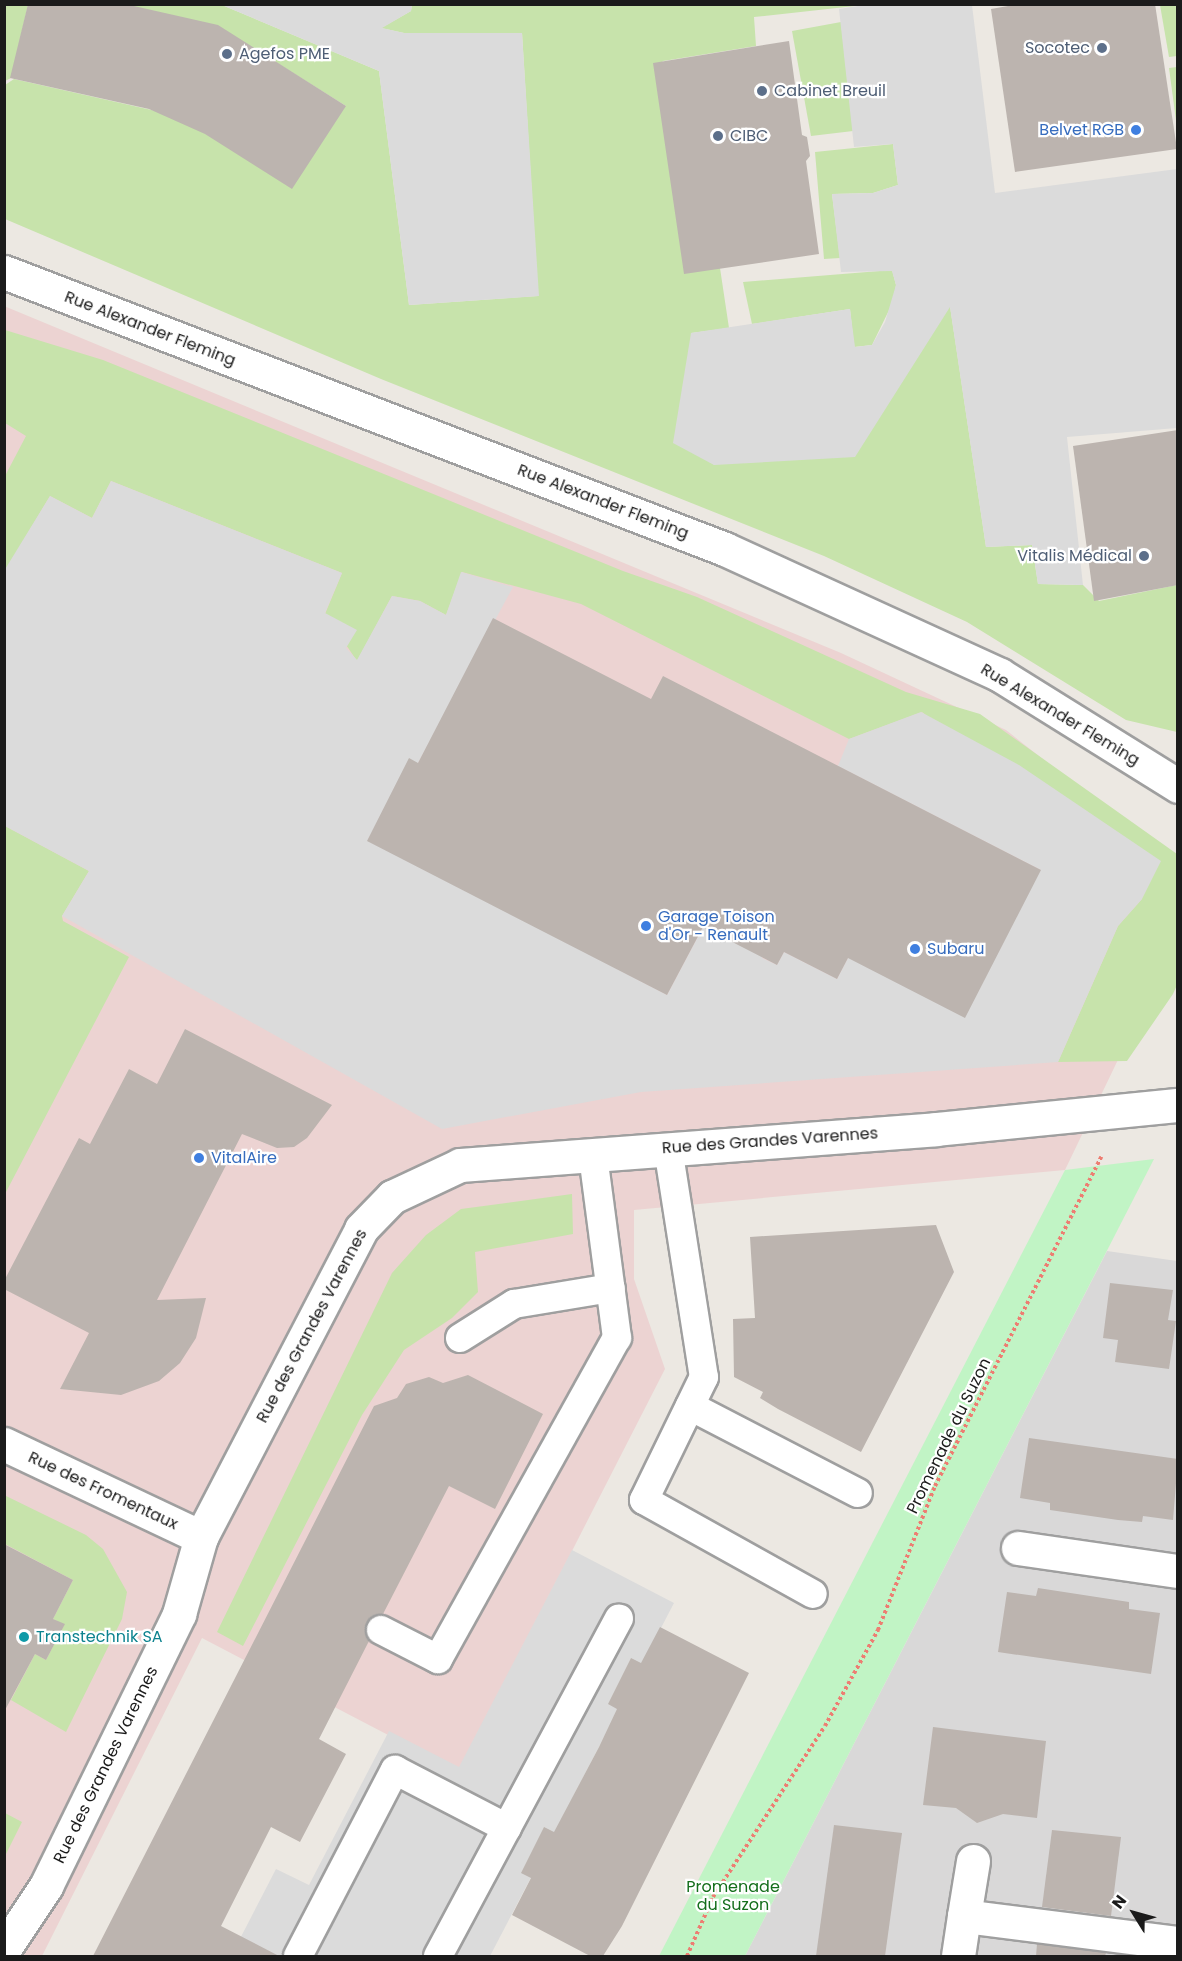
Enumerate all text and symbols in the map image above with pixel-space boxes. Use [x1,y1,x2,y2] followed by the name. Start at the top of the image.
[1025,38,1090,58] place label: Socotec
[1095,41,1109,55] marker: Socotec
[239,44,330,64] place label: Agefos PME
[220,47,234,61] marker: Agefos PME
[774,81,886,101] place label: Cabinet Breuil
[755,84,769,98] marker: Cabinet Breuil
[1039,120,1124,140] place label: Belvet RGB
[1129,123,1143,137] marker: Belvet RGB
[730,126,768,146] place label: CIBC
[711,129,725,143] marker: CIBC
[62,287,238,371] street label: Rue Alexander Fleming
[515,460,691,544] street label: Rue Alexander Fleming
[1017,546,1132,566] place label: Vitalis Médical
[1137,549,1151,563] marker: Vitalis Médical
[977,660,1143,770] street label: Rue Alexander Fleming
[658,907,775,945] place label: Garage Toison d'Or - Renault
[639,919,653,933] marker: Garage Toison d'Or - Renault
[927,939,984,959] place label: Subaru
[908,942,922,956] marker: Subaru
[661,1124,879,1158] street label: Rue des Grandes Varennes
[211,1148,277,1168] place label: VitalAire
[192,1151,206,1165] marker: VitalAire
[253,1226,371,1426] street label: Rue des Grandes Varennes
[903,1355,995,1517] street label: Promenade du Suzon
[25,1448,181,1534] street label: Rue des Fromentaux
[36,1627,163,1647] place label: Transtechnik SA
[17,1630,31,1644] marker: Transtechnik SA
[50,1663,162,1867] street label: Rue des Grandes Varennes
[686,1877,780,1915] park label: Promenade du Suzon
[1104,1883,1164,1943] north arrow
[1106,1890,1132,1914] text: N

